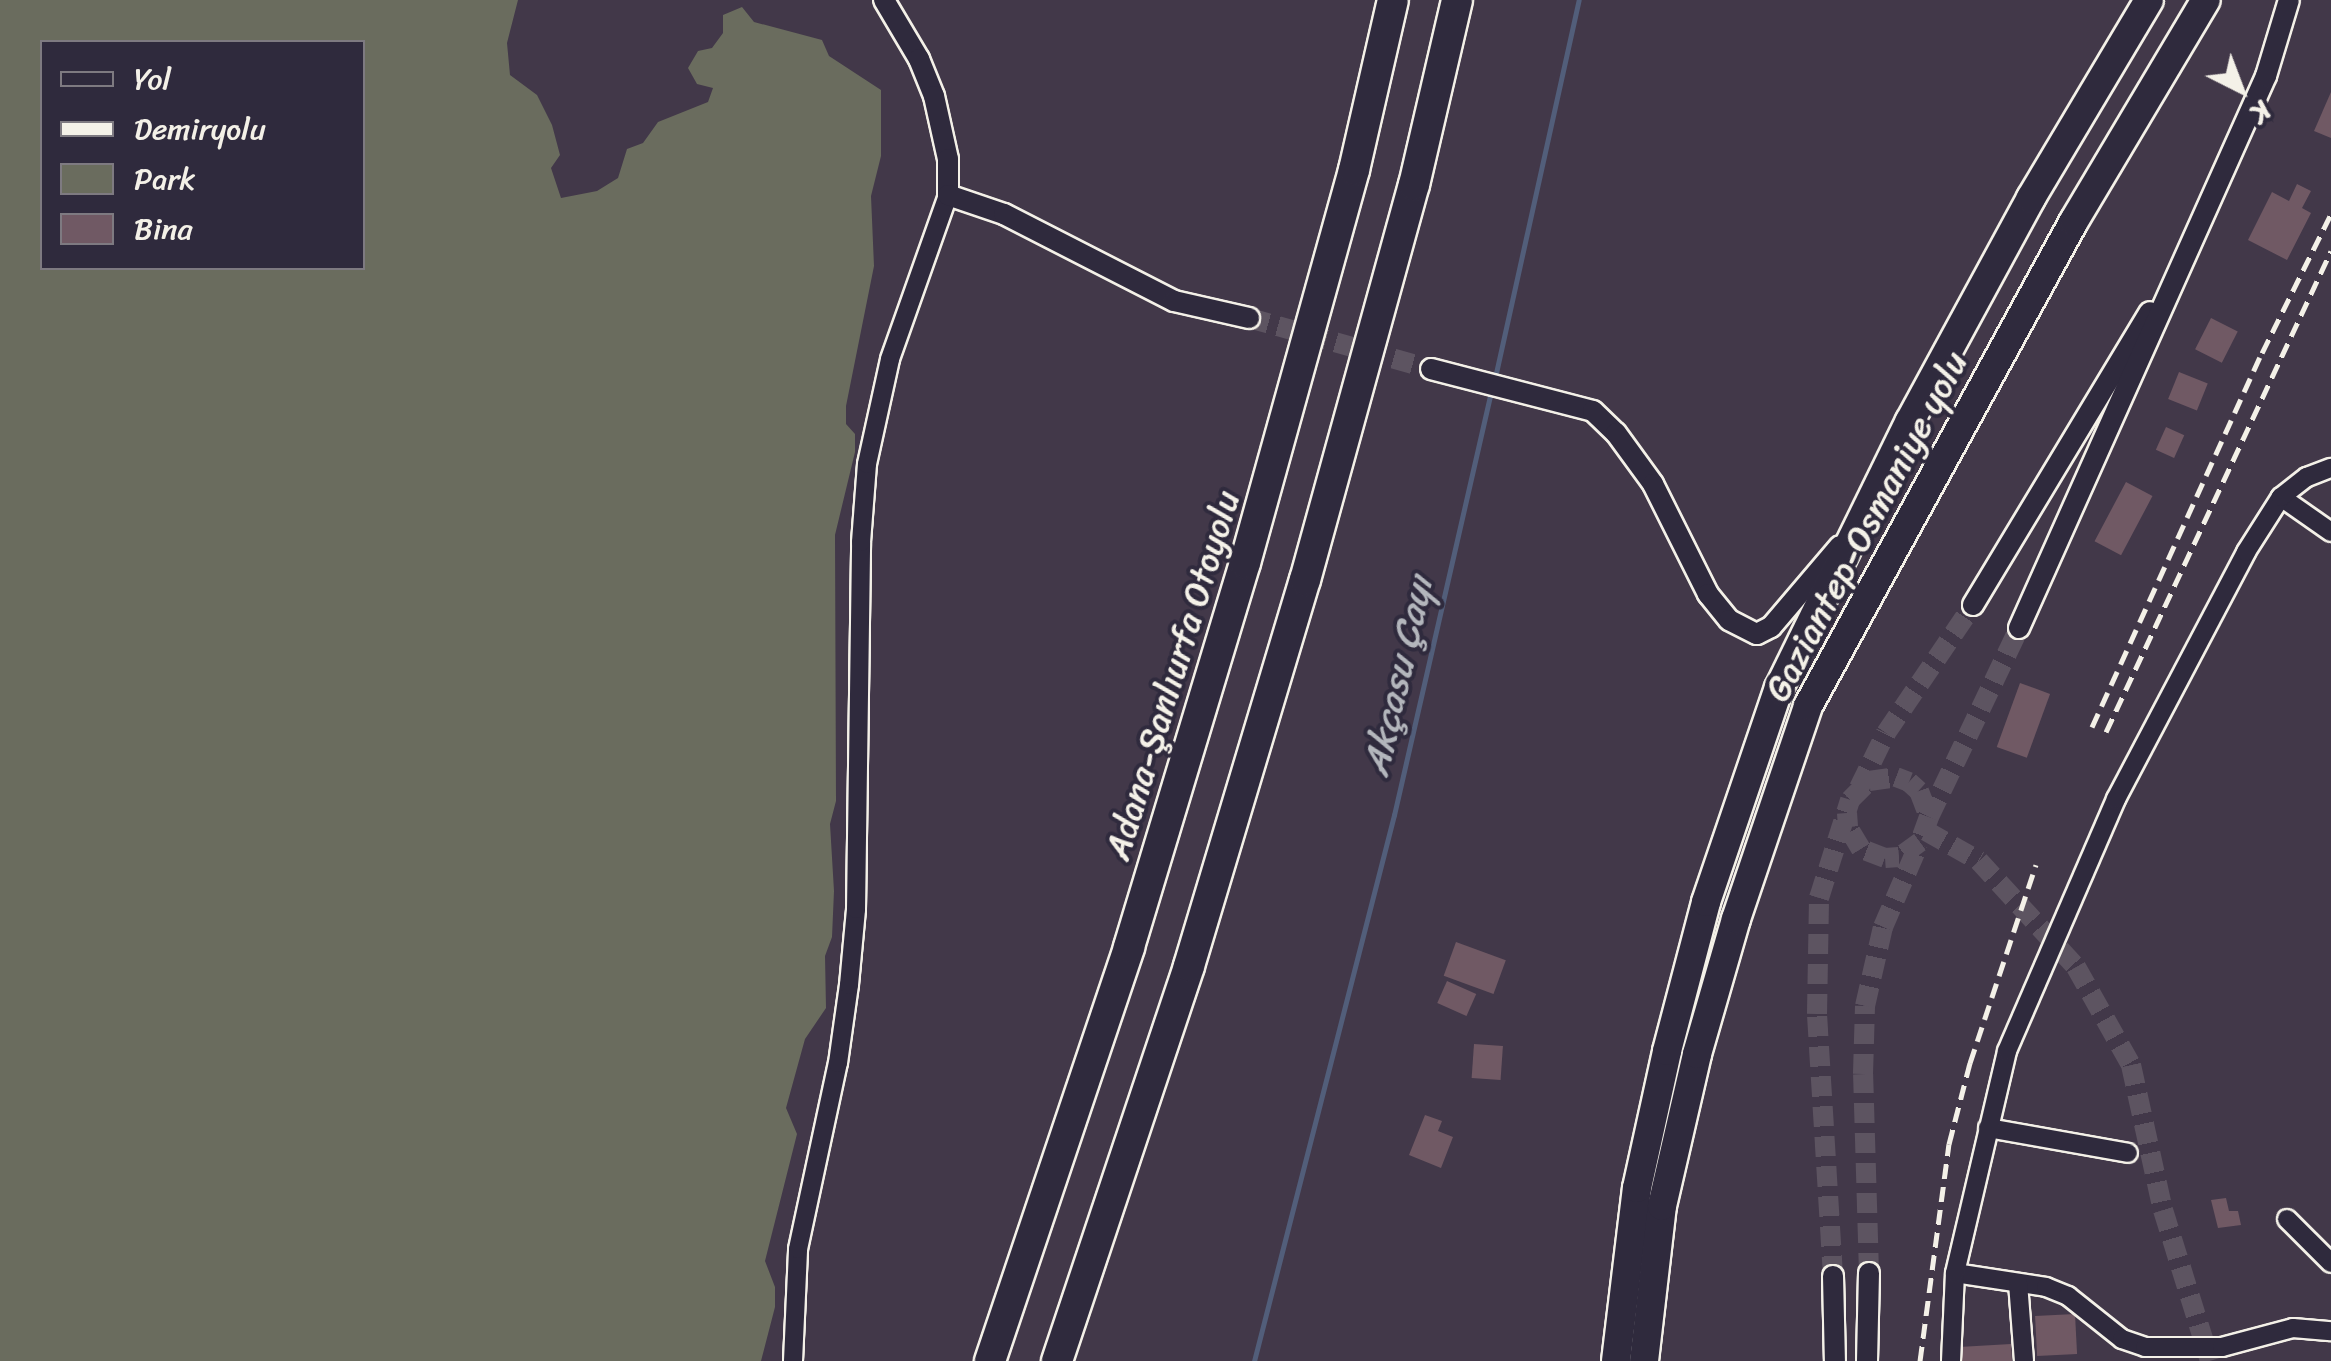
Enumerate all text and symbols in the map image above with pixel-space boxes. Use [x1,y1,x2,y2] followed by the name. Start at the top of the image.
[40,40,365,270] legend
[2191,40,2291,140] north arrow
[134,52,171,106] text: Yol
[2239,89,2284,137] text: K
[134,102,266,156] text: Demiryolu
[134,152,196,206] text: Park
[134,202,192,256] text: Bina
[1756,344,1976,708] street label: Gaziantep-Osmaniye yolu
[1096,485,1248,865] street label: Adana-Şanlıurfa Otoyolu
[1353,572,1443,780] water label: Akçasu Çayı

